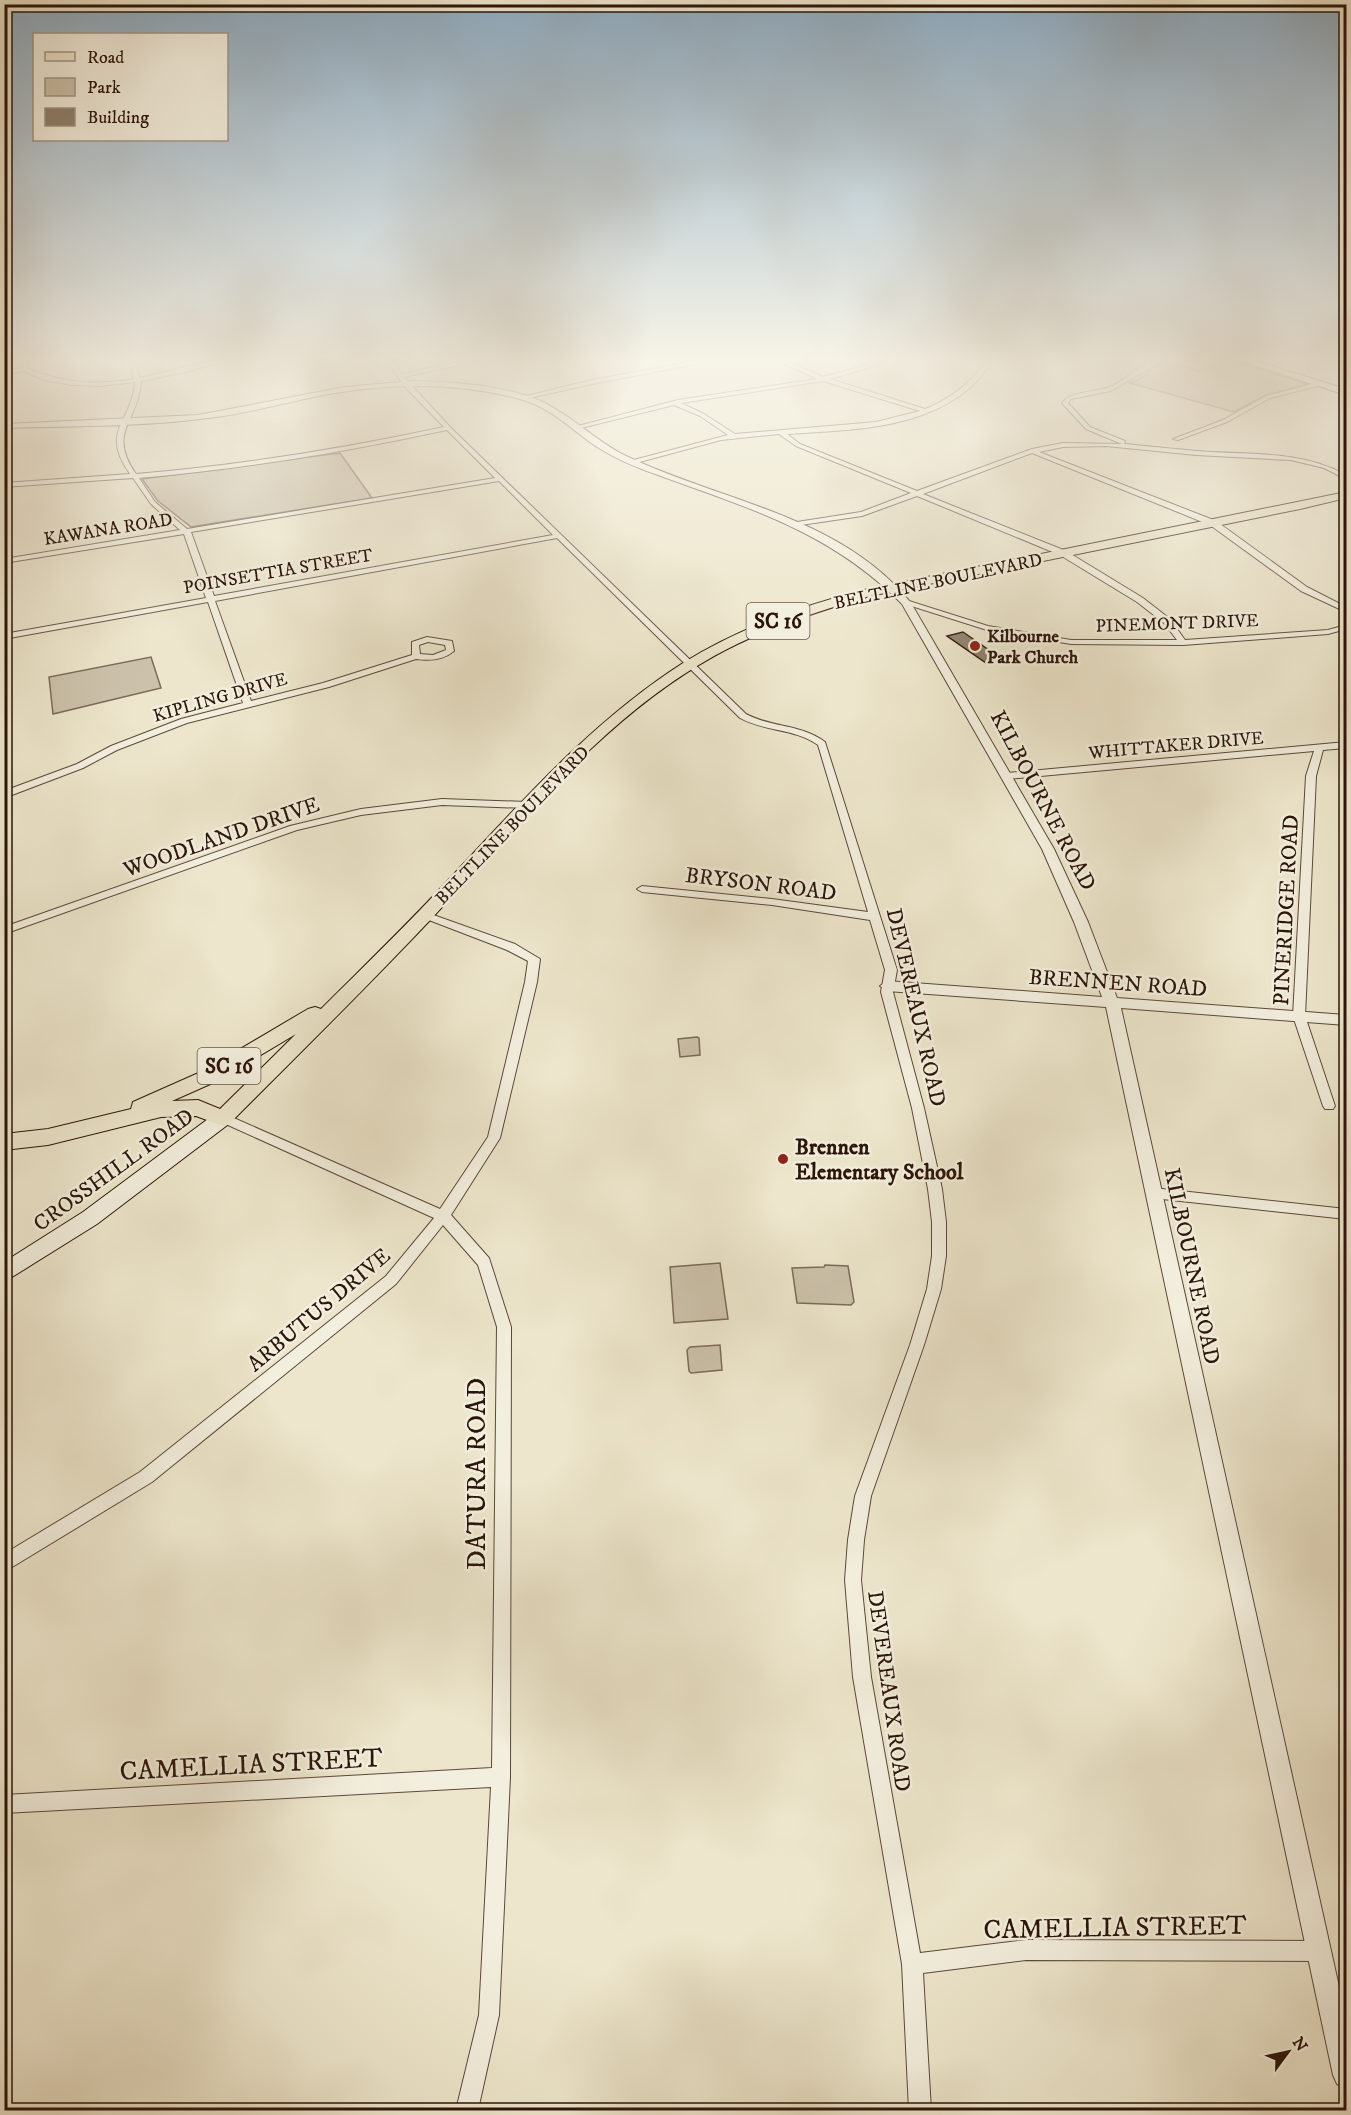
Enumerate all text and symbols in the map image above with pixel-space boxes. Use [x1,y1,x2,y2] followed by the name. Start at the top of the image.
[33,33,228,141] legend
[87,47,124,69] text: Road
[87,77,121,99] text: Park
[87,107,149,129] text: Building
[42,509,174,551] street label: KAWANA ROAD
[182,544,375,599] street label: POINSETTIA STREET
[832,549,1044,615] street label: BELTLINE BOULEVARD
[746,603,810,639] road number: SC 16
[1095,610,1259,638] street label: PINEMONT DRIVE
[987,626,1079,669] place label: Kilbourne Park Church
[968,639,982,653] marker: Kilbourne Park Church
[151,668,290,728] street label: KIPLING DRIVE
[984,706,1102,895] street label: KILBOURNE ROAD
[1087,727,1265,765] street label: WHITTAKER DRIVE
[431,742,594,910] street label: BELTLINE BOULEVARD
[119,791,323,884] street label: WOODLAND DRIVE
[1268,814,1305,1006] street label: PINERIDGE ROAD
[684,862,838,907] street label: BRYSON ROAD
[880,905,952,1109] street label: DEVEREAUX ROAD
[1028,964,1208,1003] street label: BRENNEN ROAD
[198,1048,260,1084] road number: SC 16
[28,1103,199,1238] street label: CROSSHILL ROAD
[795,1134,964,1186] place label: Brennen Elementary School
[776,1152,790,1166] marker: Brennen Elementary School
[1158,1166,1226,1367] street label: KILBOURNE ROAD
[242,1242,396,1378] street label: ARBUTUS DRIVE
[460,1378,494,1570] street label: DATURA ROAD
[861,1589,916,1794] street label: DEVEREAUX ROAD
[119,1741,384,1789] street label: CAMELLIA STREET
[983,1909,1247,1947] street label: CAMELLIA STREET
[1258,2022,1318,2082] north arrow
[1288,2033,1312,2055] text: N

